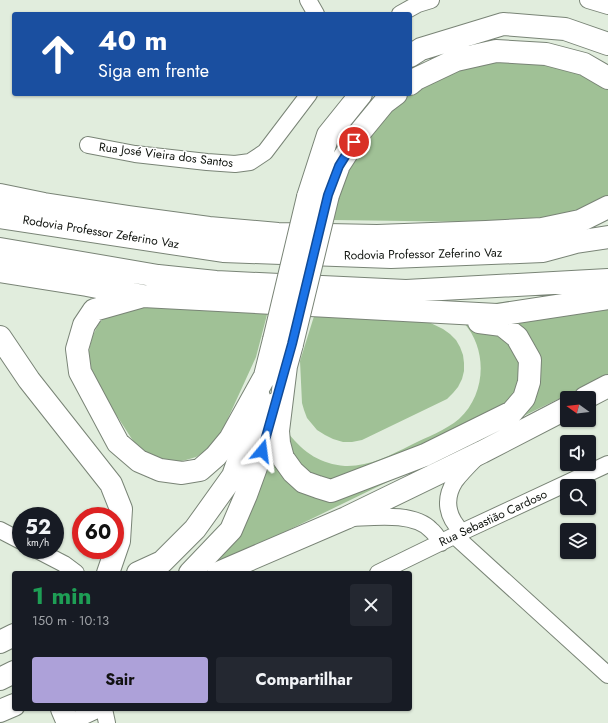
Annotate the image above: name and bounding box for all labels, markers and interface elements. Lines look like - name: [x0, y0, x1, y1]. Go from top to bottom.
- text: 40 m: [98, 20, 167, 61]
- icon: ahead: [32, 28, 84, 80]
- text: Siga em frente: [98, 58, 209, 84]
- pin: [337, 125, 371, 159]
- icon: arrive: [343, 131, 365, 153]
- street label: Rua José Vieira dos Santos: [98, 138, 234, 172]
- street label: Rodovia Professor Zeferino Vaz: [21, 211, 181, 253]
- street label: Rodovia Professor Zeferino Vaz: [344, 244, 503, 264]
- north arrow: [560, 391, 596, 427]
- map controls: [560, 391, 596, 559]
- position arrow: [241, 430, 283, 472]
- button: sound: [560, 435, 596, 471]
- button: search: [560, 479, 596, 515]
- street label: Rua Sebastião Cardoso: [436, 485, 550, 551]
- speed limit sign: 60: [72, 507, 124, 559]
- text: 52: [25, 513, 51, 542]
- button: layers: [560, 523, 596, 559]
- text: km/h: [27, 535, 49, 550]
- text: 1 min: [32, 578, 92, 613]
- button: close: [350, 584, 392, 626]
- text: 150 m · 10:13: [32, 611, 109, 630]
- button: Sair: [32, 657, 208, 703]
- button: Compartilhar: [216, 657, 392, 703]

